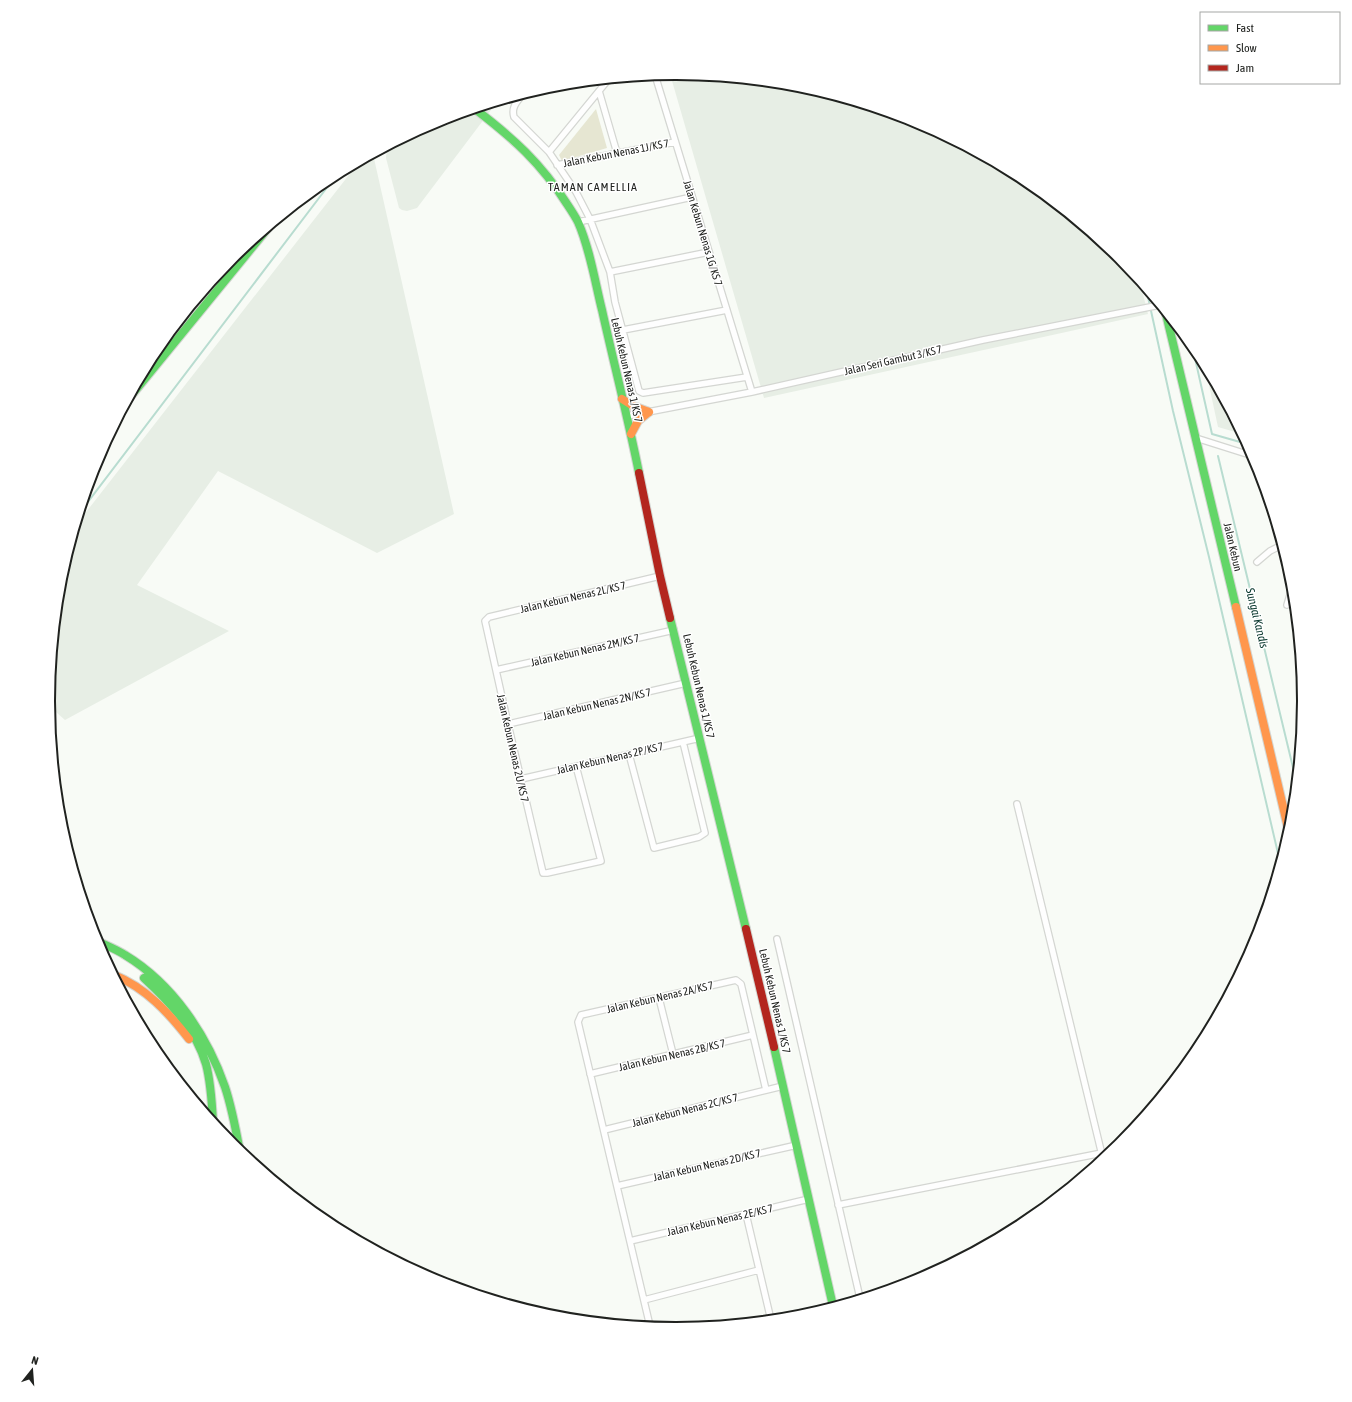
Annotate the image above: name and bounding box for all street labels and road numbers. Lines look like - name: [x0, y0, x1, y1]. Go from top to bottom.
- street label: Jalan Kebun Nenas 1J/KS 7: [562, 137, 670, 169]
- street label: Jalan Kebun Nenas 1G/KS 7: [681, 179, 725, 287]
- street label: Lebuh Kebun Nenas 1/KS 7: [609, 316, 645, 424]
- street label: Jalan Seri Gambut 3/KS 7: [843, 343, 943, 377]
- street label: Jalan Kebun: [1222, 522, 1244, 572]
- street label: Jalan Kebun Nenas 2L/KS 7: [519, 579, 627, 615]
- street label: Jalan Kebun Nenas 2M/KS 7: [529, 632, 641, 668]
- street label: Lebuh Kebun Nenas 1/KS 7: [681, 632, 717, 740]
- street label: Jalan Kebun Nenas 2N/KS 7: [542, 686, 652, 722]
- street label: Jalan Kebun Nenas 2U/KS 7: [495, 693, 531, 803]
- street label: Jalan Kebun Nenas 2P/KS 7: [555, 740, 665, 776]
- street label: Lebuh Kebun Nenas 1/KS 7: [757, 947, 793, 1055]
- street label: Jalan Kebun Nenas 2A/KS 7: [605, 979, 715, 1015]
- street label: Jalan Kebun Nenas 2B/KS 7: [617, 1037, 727, 1073]
- street label: Jalan Kebun Nenas 2C/KS 7: [631, 1091, 739, 1129]
- street label: Jalan Kebun Nenas 2D/KS 7: [652, 1147, 762, 1183]
- street label: Jalan Kebun Nenas 2E/KS 7: [666, 1202, 774, 1238]

